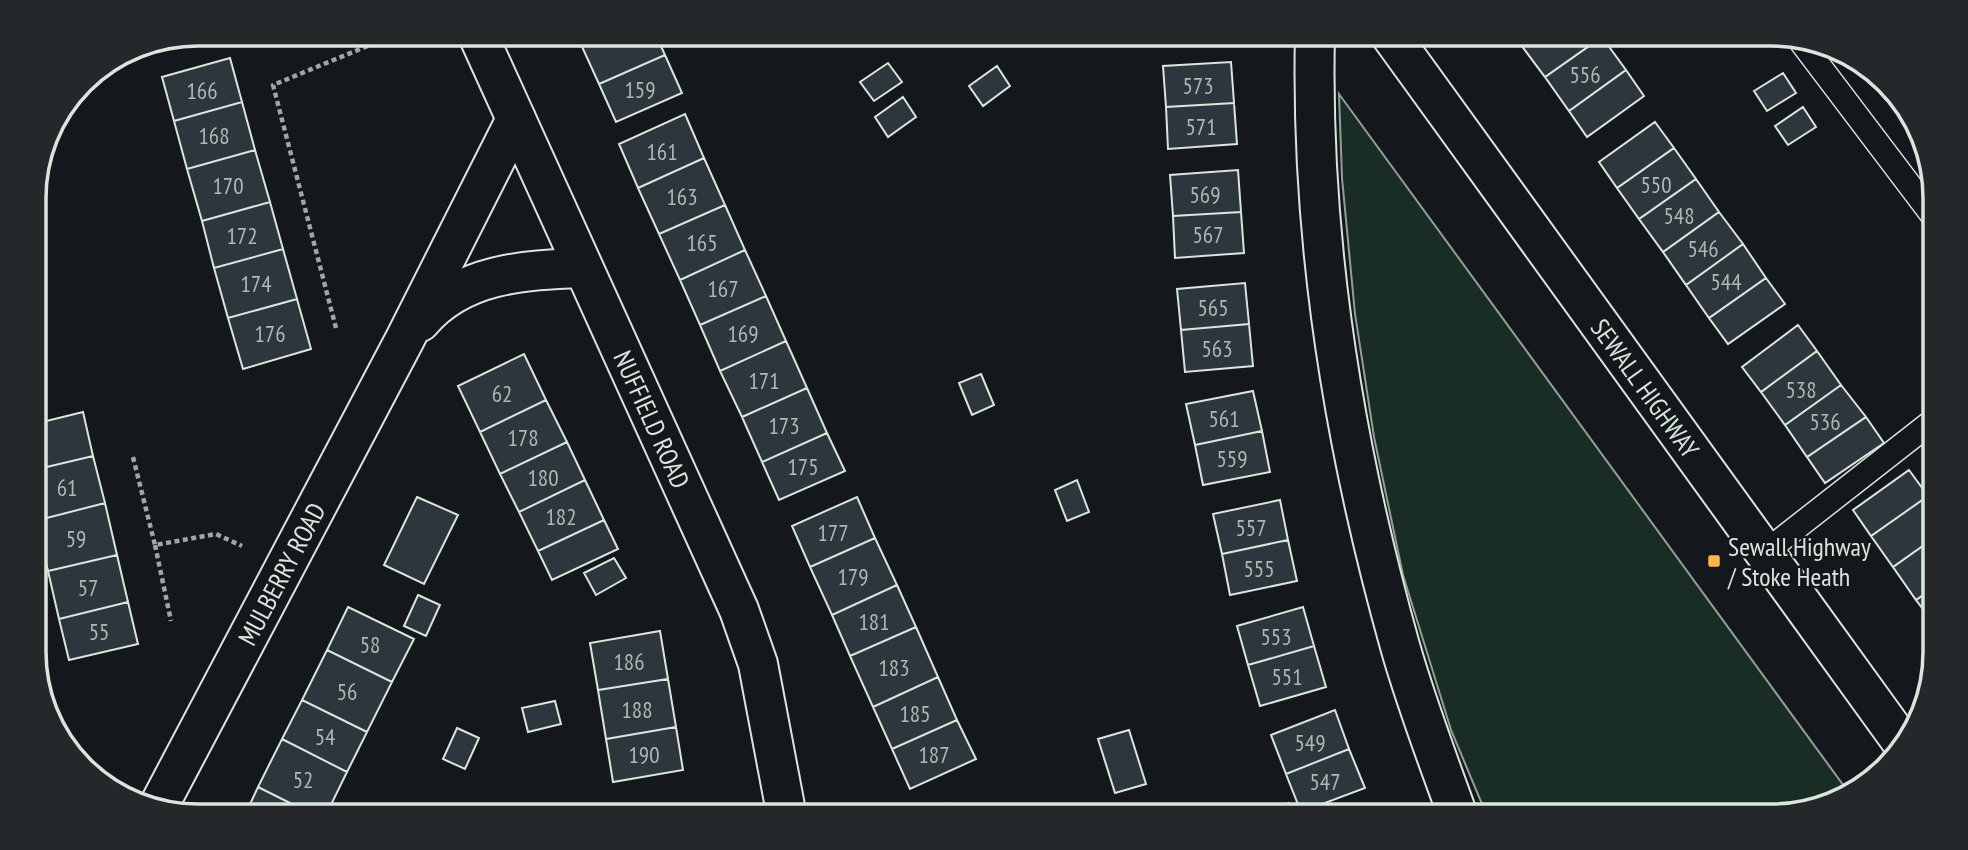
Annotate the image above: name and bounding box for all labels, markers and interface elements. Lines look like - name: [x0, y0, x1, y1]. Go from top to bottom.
- house number: 556: [1569, 60, 1601, 89]
- house number: 573: [1182, 71, 1214, 100]
- house number: 159: [624, 75, 656, 104]
- house number: 166: [186, 76, 218, 105]
- house number: 571: [1185, 112, 1217, 141]
- house number: 168: [198, 121, 230, 150]
- house number: 161: [646, 137, 678, 166]
- house number: 550: [1640, 170, 1672, 199]
- house number: 170: [212, 171, 244, 200]
- house number: 569: [1189, 180, 1221, 209]
- house number: 163: [666, 182, 698, 211]
- house number: 548: [1663, 201, 1695, 230]
- house number: 567: [1192, 220, 1224, 249]
- house number: 172: [226, 221, 258, 250]
- house number: 165: [686, 228, 718, 257]
- house number: 546: [1687, 234, 1719, 263]
- house number: 544: [1710, 267, 1742, 296]
- house number: 174: [240, 269, 272, 298]
- house number: 167: [707, 274, 739, 303]
- house number: 565: [1197, 293, 1229, 322]
- street label: SEWALL HIGHWAY: [1584, 312, 1707, 464]
- house number: 176: [254, 319, 286, 348]
- house number: 169: [727, 319, 759, 348]
- house number: 563: [1201, 334, 1233, 363]
- street label: NUFFIELD ROAD: [607, 345, 698, 493]
- house number: 171: [748, 366, 780, 395]
- house number: 538: [1785, 375, 1817, 404]
- house number: 62: [492, 379, 512, 408]
- house number: 561: [1208, 404, 1240, 433]
- house number: 536: [1809, 407, 1841, 436]
- house number: 173: [768, 411, 800, 440]
- house number: 178: [507, 423, 539, 452]
- house number: 559: [1216, 444, 1248, 473]
- house number: 175: [787, 452, 819, 481]
- house number: 180: [527, 463, 559, 492]
- house number: 61: [57, 473, 77, 502]
- street label: MULBERRY ROAD: [230, 497, 332, 651]
- house number: 182: [545, 502, 577, 531]
- house number: 557: [1235, 513, 1267, 542]
- house number: 177: [817, 518, 849, 547]
- house number: 59: [66, 524, 86, 553]
- place label: Sewall Highway / Stoke Heath: [1727, 530, 1871, 593]
- marker: Sewall Highway / Stoke Heath: [1706, 553, 1722, 569]
- house number: 555: [1243, 554, 1275, 583]
- house number: 179: [837, 562, 869, 591]
- house number: 57: [78, 573, 98, 602]
- house number: 181: [858, 607, 890, 636]
- house number: 55: [89, 617, 109, 646]
- house number: 553: [1260, 622, 1292, 651]
- house number: 58: [360, 630, 380, 659]
- house number: 186: [613, 647, 645, 676]
- house number: 183: [878, 653, 910, 682]
- house number: 551: [1271, 662, 1303, 691]
- house number: 56: [337, 677, 357, 706]
- house number: 188: [621, 695, 653, 724]
- house number: 185: [899, 699, 931, 728]
- house number: 54: [315, 722, 335, 751]
- house number: 549: [1294, 728, 1326, 757]
- house number: 190: [628, 740, 660, 769]
- house number: 187: [918, 740, 950, 769]
- house number: 52: [293, 765, 313, 794]
- house number: 547: [1309, 767, 1341, 796]

